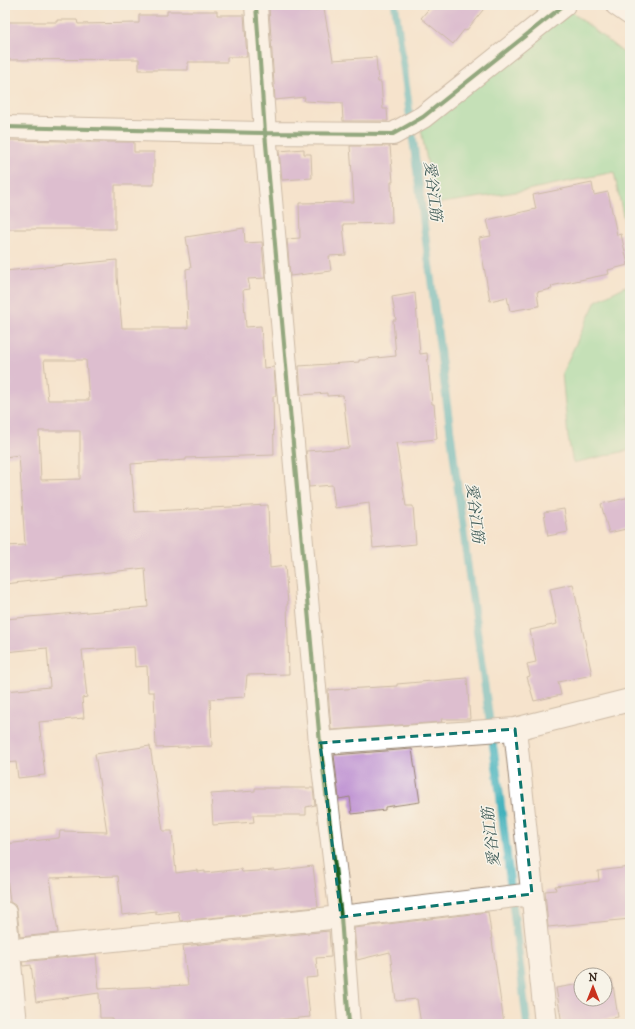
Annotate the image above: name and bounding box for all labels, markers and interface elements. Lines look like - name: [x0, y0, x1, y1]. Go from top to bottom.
- water label: 愛谷江筋: [419, 160, 446, 225]
- water label: 愛谷江筋: [461, 482, 488, 547]
- water label: 愛谷江筋: [478, 803, 505, 868]
- north arrow: [573, 967, 613, 1007]
- text: N: [588, 971, 598, 985]

